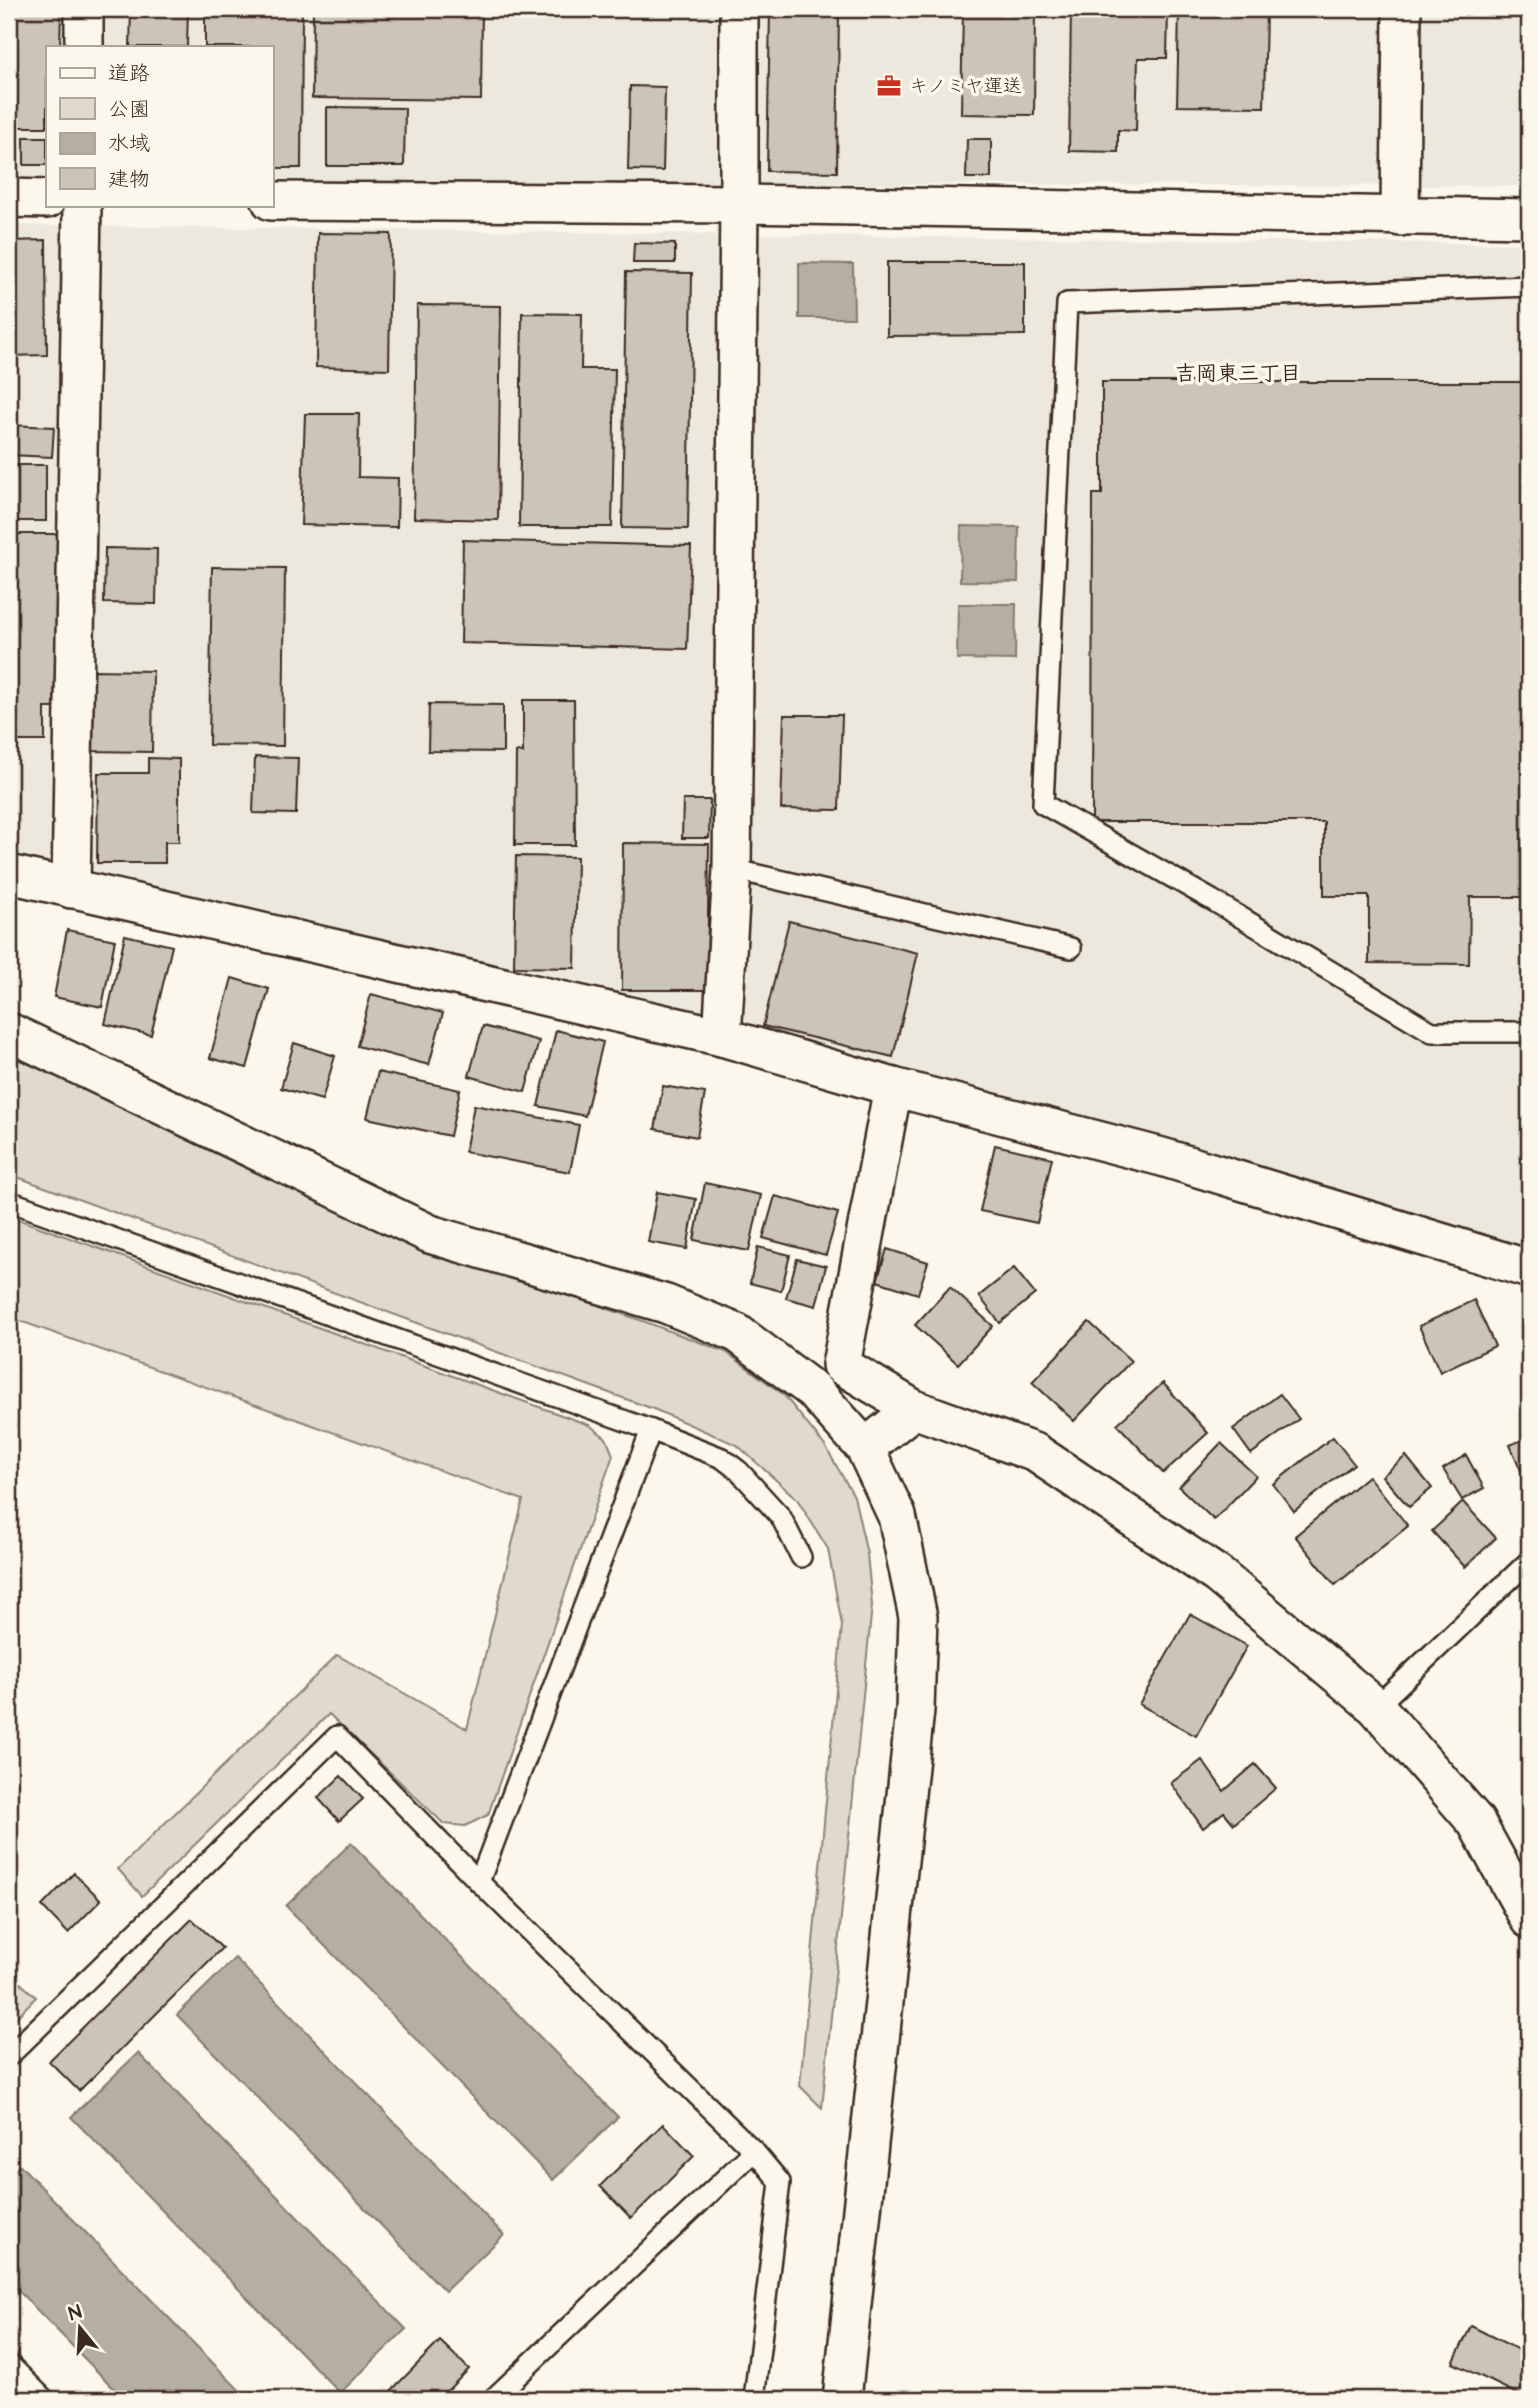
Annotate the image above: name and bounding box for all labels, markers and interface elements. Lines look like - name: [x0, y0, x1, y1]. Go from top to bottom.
- legend: [46, 46, 273, 206]
- text: 道路: [108, 59, 150, 88]
- office icon: キノミヤ運送: [875, 72, 903, 100]
- place label: キノミヤ運送: [909, 73, 1022, 100]
- text: 公園: [108, 95, 150, 124]
- text: 水域: [108, 129, 150, 158]
- text: 建物: [108, 165, 150, 194]
- district label: 吉岡東三丁目: [1175, 359, 1301, 388]
- north arrow: [46, 2292, 116, 2362]
- text: N: [65, 2299, 85, 2328]

